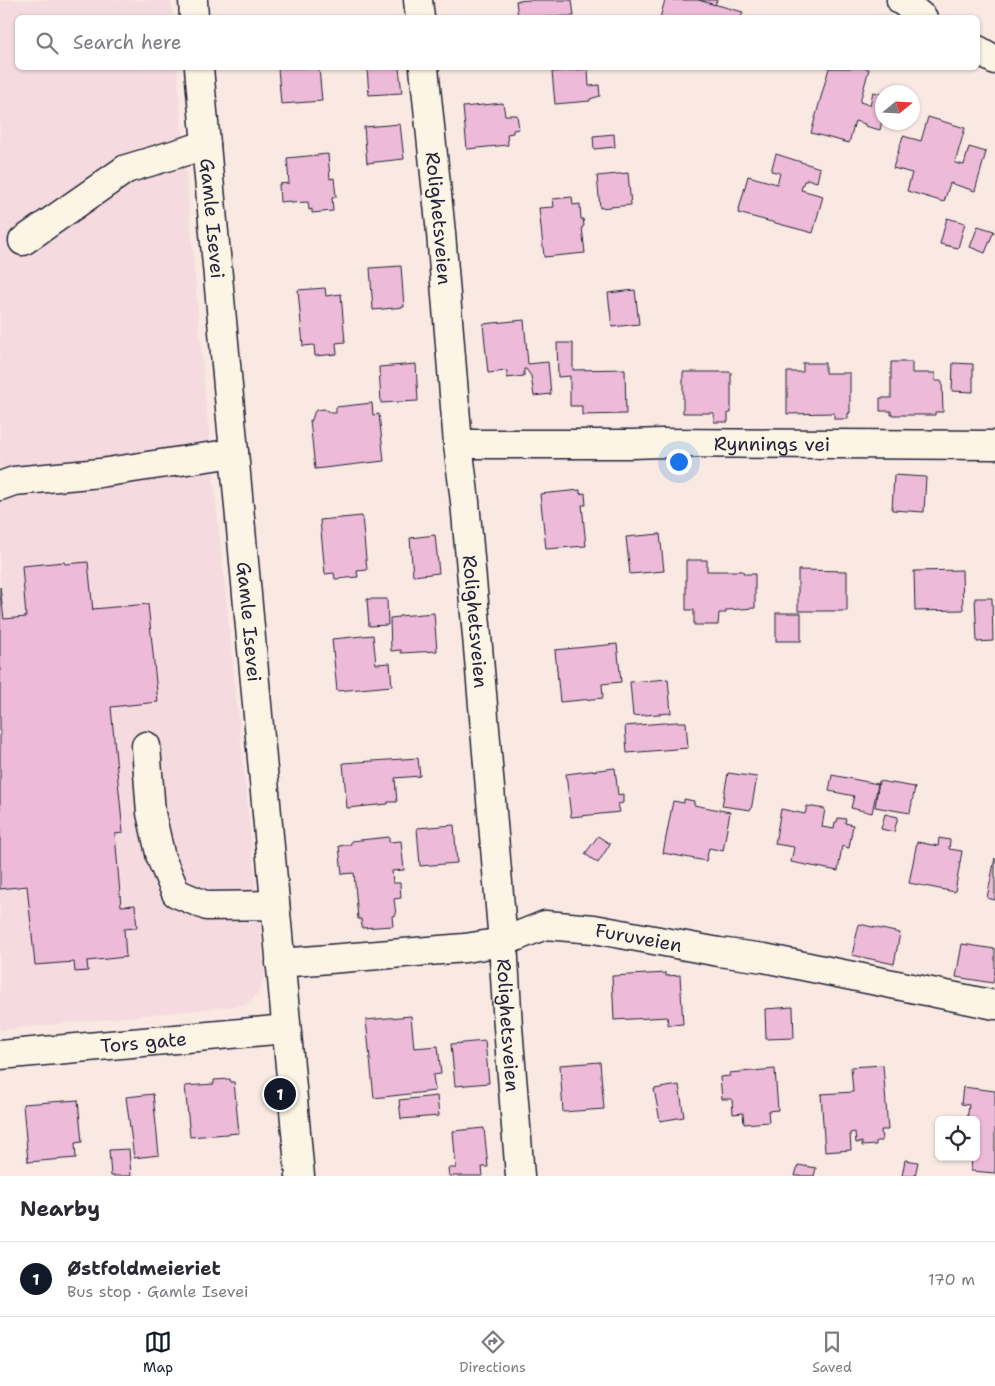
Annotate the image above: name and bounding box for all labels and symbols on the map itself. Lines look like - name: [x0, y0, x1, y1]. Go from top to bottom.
- north arrow: [875, 85, 920, 130]
- street label: Rolighetsveien: [420, 151, 458, 286]
- street label: Gamle Isevei: [195, 157, 231, 280]
- street label: Rynnings vei: [714, 431, 830, 457]
- your location: [666, 449, 692, 475]
- street label: Rolighetsveien: [457, 554, 494, 689]
- street label: Gamle Isevei: [232, 560, 267, 683]
- street label: Furuveien: [593, 917, 684, 957]
- street label: Rolighetsveien: [491, 958, 526, 1093]
- street label: Tors gate: [99, 1026, 188, 1058]
- pin: 1: [264, 1075, 296, 1113]

